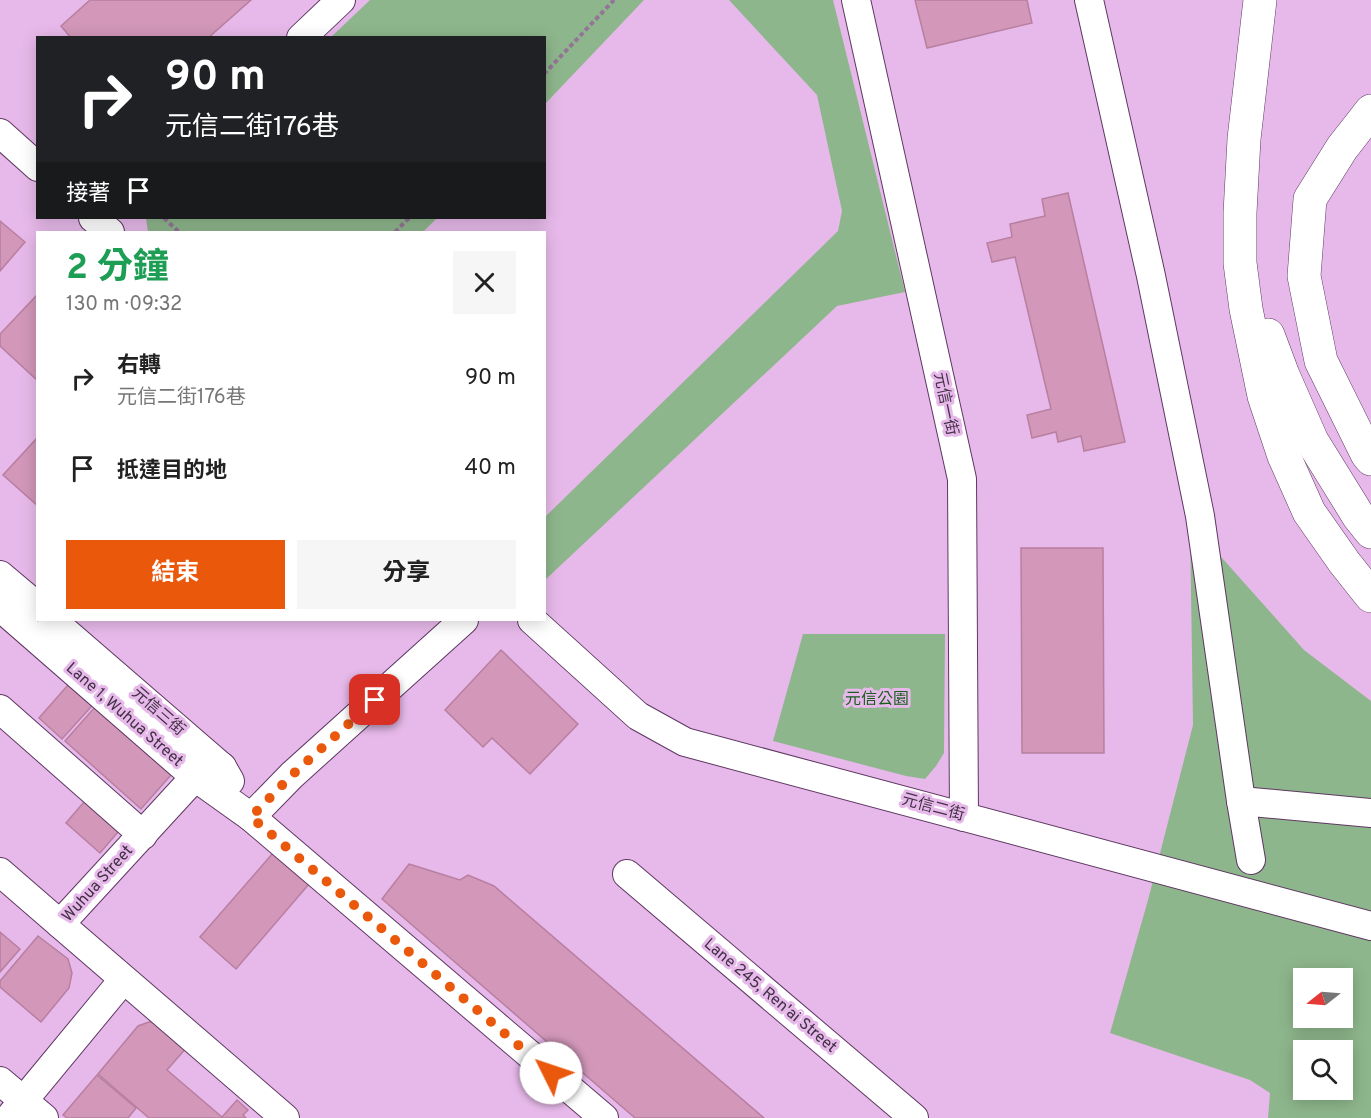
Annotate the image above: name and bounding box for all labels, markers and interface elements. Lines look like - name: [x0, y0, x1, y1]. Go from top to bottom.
- text: 90 m: [165, 52, 266, 105]
- icon: right: [66, 60, 144, 138]
- text: 元信二街176巷: [165, 111, 339, 145]
- icon: arrive: [122, 174, 155, 207]
- text: 接著: [66, 181, 110, 208]
- text: 2 分鐘: [66, 246, 169, 292]
- button: close: [453, 251, 516, 314]
- text: 130 m · 09:32: [66, 292, 182, 318]
- text: 右轉: [117, 353, 161, 380]
- icon: right: [66, 362, 99, 395]
- text: 90 m: [465, 365, 516, 392]
- street label: 元信一街: [929, 371, 961, 437]
- text: 元信二街176巷: [117, 385, 246, 411]
- icon: arrive: [66, 452, 99, 485]
- text: 40 m: [464, 455, 516, 482]
- text: 抵達目的地: [117, 458, 227, 485]
- button: 結束: [66, 540, 285, 609]
- button: 分享: [297, 540, 516, 609]
- street label: Lane 1, Wuhua Street: [61, 659, 187, 771]
- pin: [349, 674, 400, 725]
- street label: 元信三街: [127, 683, 189, 741]
- icon: arrive: [358, 683, 391, 716]
- park label: 元信公園: [845, 690, 909, 710]
- street label: 元信二街: [899, 790, 967, 826]
- street label: Wuhua Street: [58, 841, 138, 927]
- street label: Lane 245, Ren'ai Street: [699, 934, 841, 1058]
- north arrow: [1293, 968, 1353, 1028]
- map controls: [1293, 968, 1353, 1100]
- button: search: [1293, 1040, 1353, 1100]
- position arrow: [519, 1041, 583, 1105]

